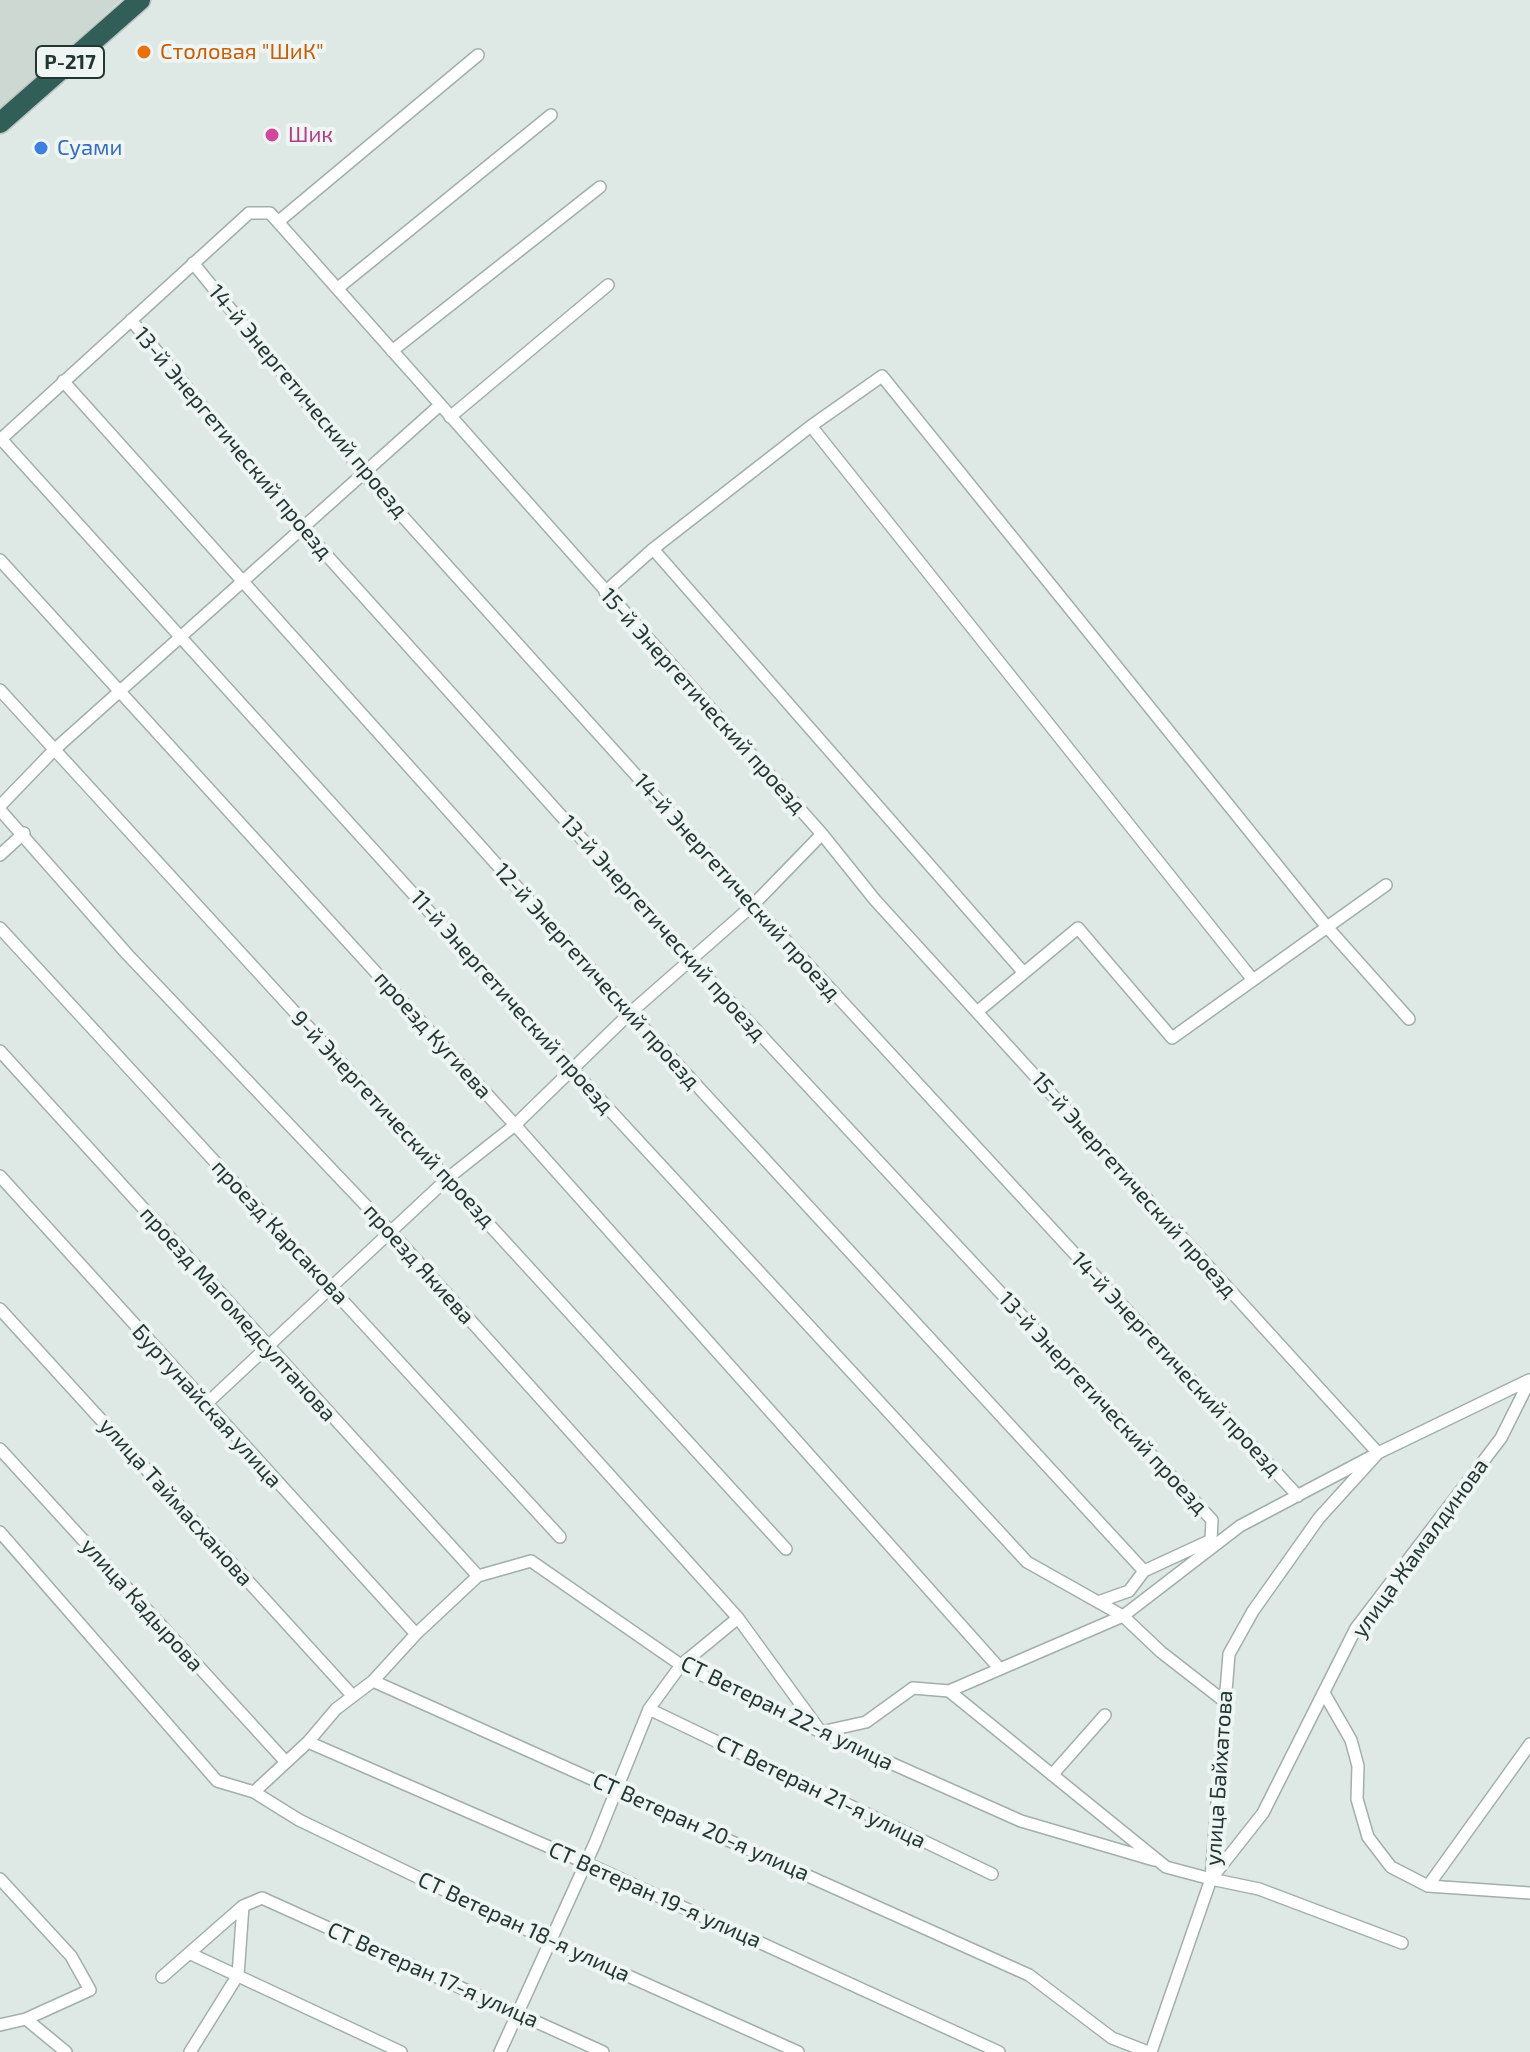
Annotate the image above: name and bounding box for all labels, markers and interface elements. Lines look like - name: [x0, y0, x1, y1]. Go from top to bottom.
- place label: Столовая "ШиК": [160, 39, 324, 65]
- marker: Столовая "ШиК": [135, 43, 153, 61]
- road number: Р-217: [36, 46, 104, 78]
- place label: Шик: [288, 122, 333, 148]
- marker: Шик: [263, 126, 281, 144]
- place label: Суами: [57, 135, 122, 161]
- marker: Суами: [32, 139, 50, 157]
- street label: 14-й Энергетический проезд: [203, 279, 413, 523]
- street label: 13-й Энергетический проезд: [128, 322, 338, 564]
- street label: 15-й Энергетический проезд: [595, 583, 811, 819]
- street label: 14-й Энергетический проезд: [628, 768, 846, 1006]
- street label: 13-й Энергетический проезд: [555, 810, 771, 1046]
- street label: 12-й Энергетический проезд: [489, 858, 705, 1094]
- street label: 11-й Энергетический проезд: [405, 885, 619, 1119]
- street label: проезд Кугиева: [369, 966, 497, 1104]
- street label: 9-й Энергетический проезд: [286, 1005, 500, 1233]
- street label: 15-й Энергетический проезд: [1026, 1067, 1242, 1303]
- street label: проезд Карсакова: [206, 1154, 354, 1310]
- street label: проезд Якиева: [358, 1198, 480, 1330]
- street label: проезд Магомедсултанова: [134, 1201, 342, 1427]
- street label: 14-й Энергетический проезд: [1065, 1247, 1287, 1481]
- street label: 13-й Энергетический проезд: [993, 1286, 1213, 1520]
- street label: Буртунайская улица: [127, 1319, 287, 1493]
- street label: улица Таймасханова: [94, 1412, 258, 1592]
- street label: улица Жамалдинова: [1346, 1453, 1494, 1643]
- street label: улица Кадырова: [75, 1533, 209, 1677]
- street label: СТ Ветеран 22-я улица: [676, 1650, 898, 1776]
- street label: улица Байхатова: [1200, 1689, 1238, 1867]
- street label: СТ Ветеран 21-я улица: [712, 1730, 930, 1854]
- street label: СТ Ветеран 20-я улица: [589, 1767, 813, 1887]
- street label: СТ Ветеран 19-я улица: [545, 1836, 765, 1954]
- street label: СТ Ветеран 18-я улица: [414, 1866, 634, 1988]
- street label: СТ Ветеран 17-я улица: [323, 1917, 543, 2033]

